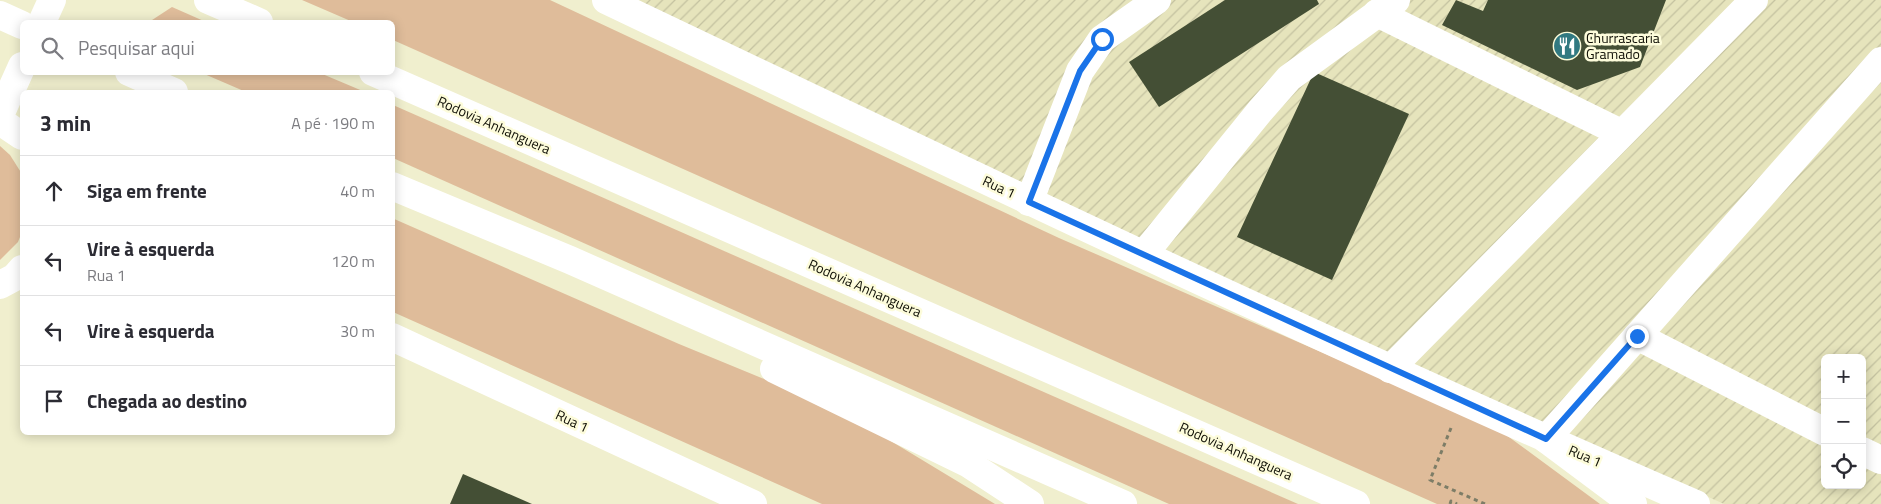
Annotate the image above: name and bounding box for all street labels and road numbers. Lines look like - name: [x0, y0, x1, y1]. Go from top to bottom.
- street label: Rodovia Anhanguera: [434, 90, 554, 159]
- street label: Rua 1: [979, 170, 1019, 203]
- street label: Rodovia Anhanguera: [805, 253, 925, 322]
- street label: Rua 1: [552, 404, 592, 437]
- street label: Rodovia Anhanguera: [1176, 416, 1296, 485]
- street label: Rua 1: [1565, 439, 1605, 472]

